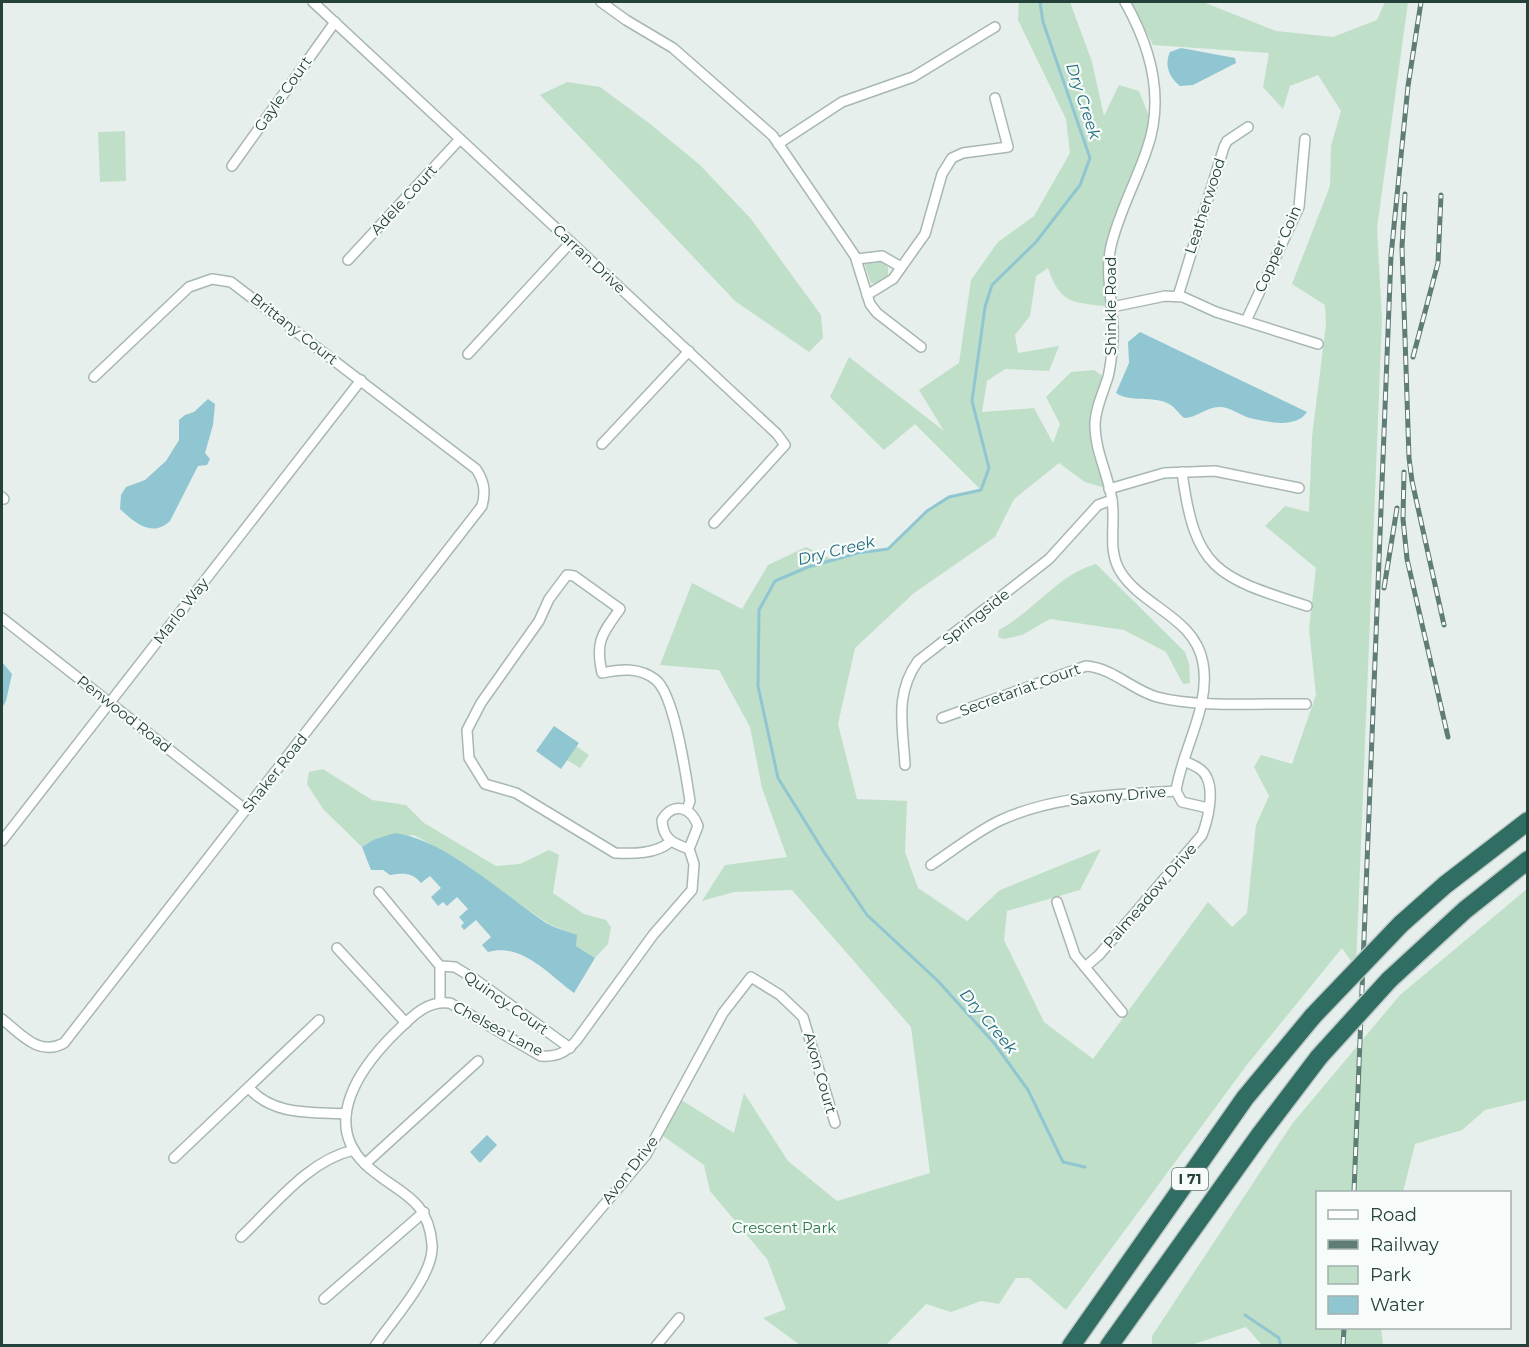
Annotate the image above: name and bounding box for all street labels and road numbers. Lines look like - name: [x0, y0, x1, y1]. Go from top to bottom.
- street label: Gayle Court: [250, 52, 315, 135]
- street label: Leatherwood: [1180, 155, 1229, 256]
- street label: Adele Court: [366, 161, 441, 239]
- street label: Copper Coin: [1250, 202, 1305, 295]
- street label: Carran Drive: [549, 220, 630, 297]
- street label: Shinkle Road: [1101, 257, 1120, 355]
- street label: Brittany Court: [247, 289, 342, 369]
- street label: Marlo Way: [149, 573, 213, 648]
- street label: Springside: [938, 584, 1013, 649]
- street label: Secretariat Court: [957, 659, 1083, 720]
- street label: Penwood Road: [73, 671, 175, 756]
- street label: Shaker Road: [238, 729, 311, 816]
- street label: Saxony Drive: [1069, 782, 1167, 809]
- street label: Palmeadow Drive: [1099, 839, 1200, 952]
- street label: Quincy Court: [460, 966, 552, 1039]
- street label: Chelsea Lane: [450, 997, 547, 1060]
- street label: Avon Court: [800, 1030, 841, 1116]
- street label: Avon Drive: [597, 1132, 662, 1207]
- road number: I 71: [1172, 1168, 1208, 1190]

